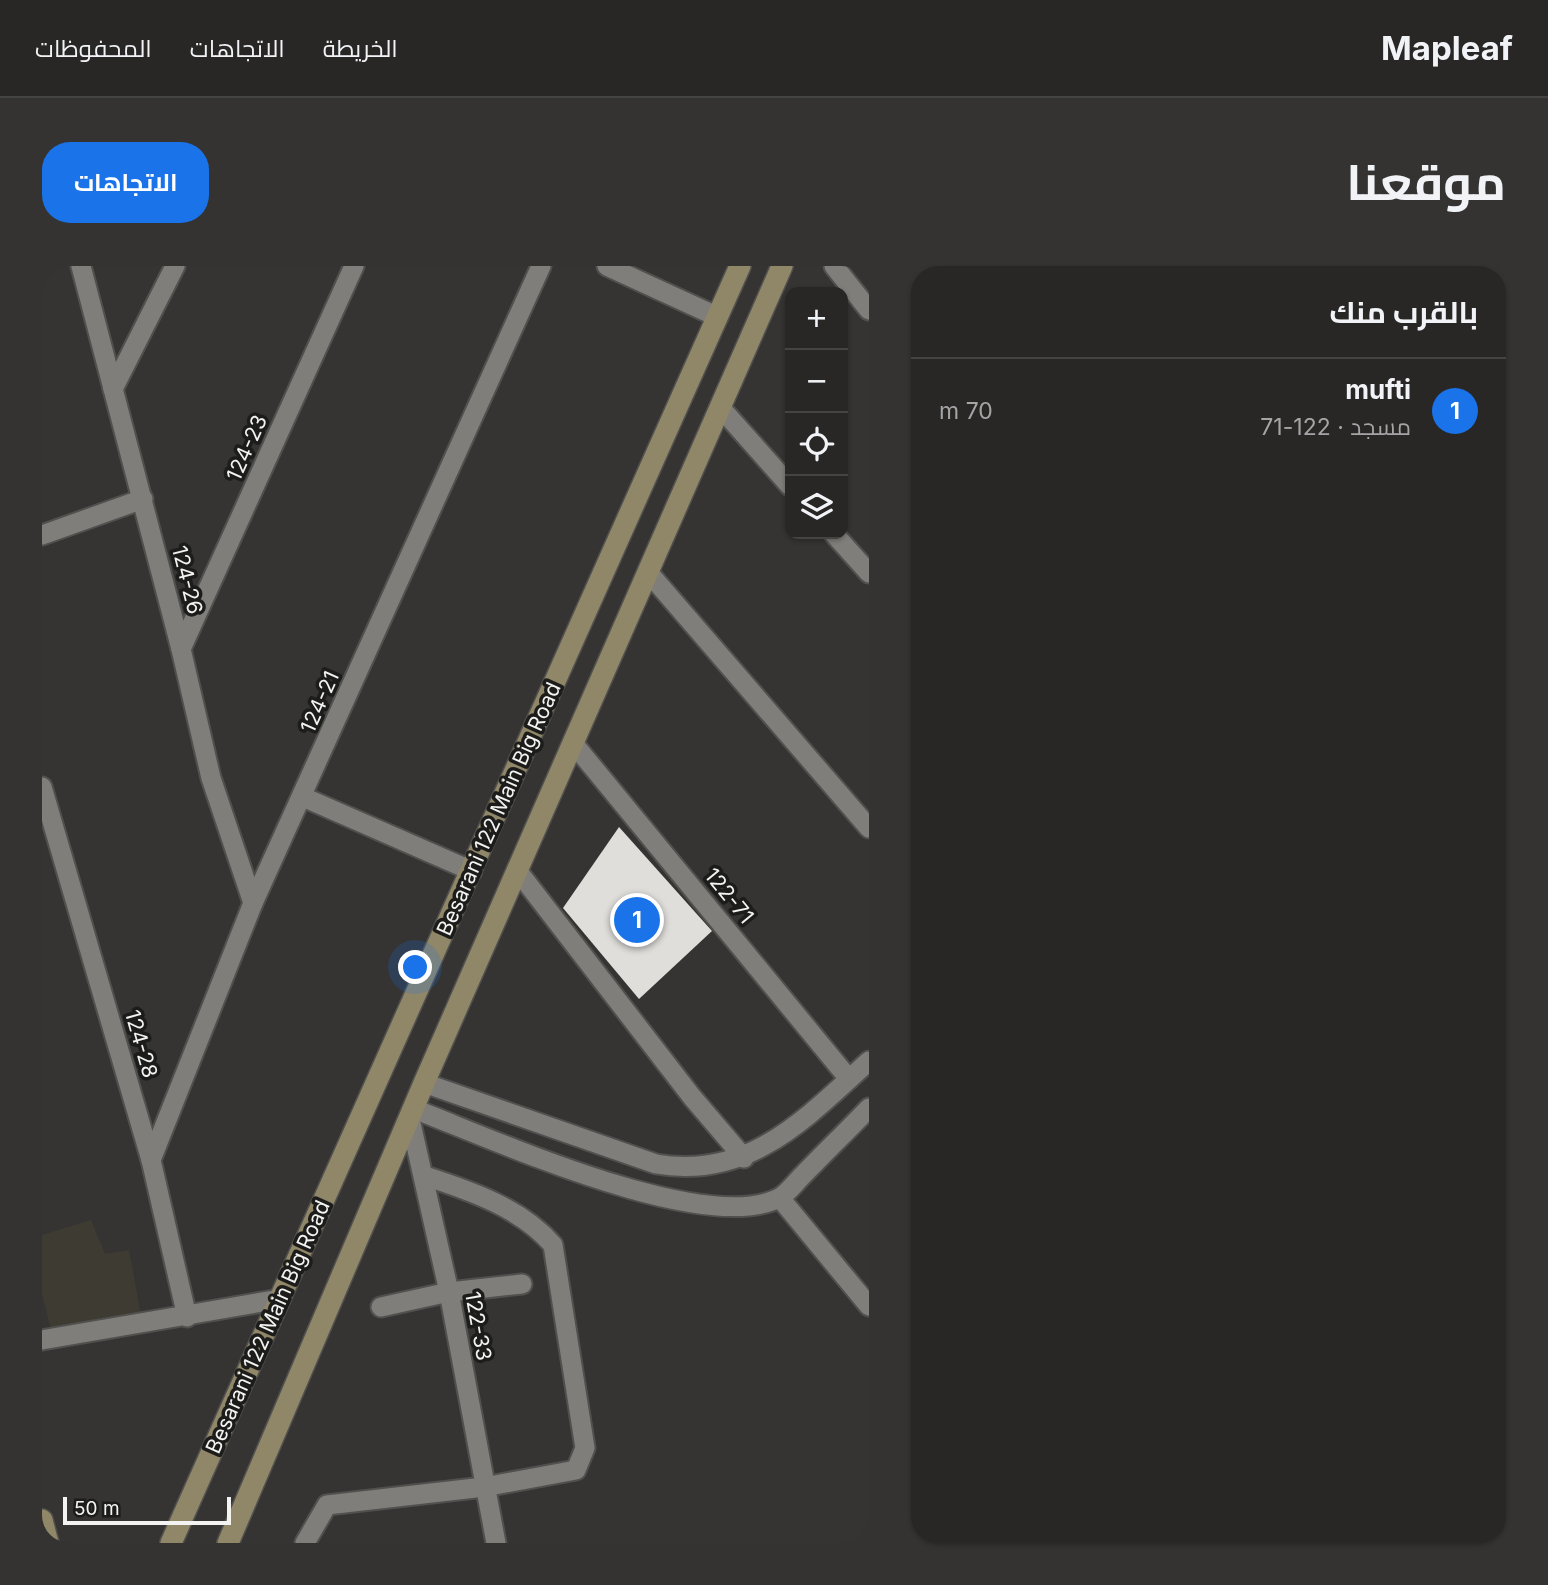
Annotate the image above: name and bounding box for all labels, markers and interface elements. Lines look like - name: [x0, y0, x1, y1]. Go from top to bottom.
- text: Mapleaf: [1381, 28, 1513, 68]
- text: المحفوظات: [35, 34, 152, 63]
- text: الاتجاهات: [190, 34, 285, 63]
- text: الخريطة: [323, 34, 398, 63]
- button: الاتجاهات: [42, 142, 209, 223]
- text: موقعنا: [1346, 153, 1506, 212]
- map controls: [785, 287, 848, 539]
- button: +: [785, 287, 848, 350]
- text: بالقرب منك: [1329, 294, 1478, 330]
- button: −: [785, 350, 848, 413]
- text: mufti: [1345, 374, 1411, 405]
- text: 70 m: [939, 397, 993, 425]
- text: 1: [1450, 397, 1460, 425]
- street label: 124-23: [221, 411, 272, 485]
- button: locate: [785, 413, 848, 476]
- text: مسجد · 122-71: [1260, 413, 1411, 441]
- button: layers: [785, 476, 848, 539]
- street label: 124-26: [167, 543, 208, 617]
- street label: 124-21: [295, 667, 344, 737]
- street label: Besarani 122 Main Big Road: [431, 678, 566, 939]
- street label: 122-71: [700, 863, 759, 928]
- pin: 1: [614, 894, 660, 946]
- your location: [398, 950, 432, 984]
- street label: 124-28: [120, 1007, 163, 1081]
- street label: Besarani 122 Main Big Road: [200, 1196, 335, 1457]
- street label: 122-33: [460, 1290, 497, 1362]
- scale bar: [63, 1494, 231, 1526]
- text: 50 m: [74, 1497, 120, 1520]

